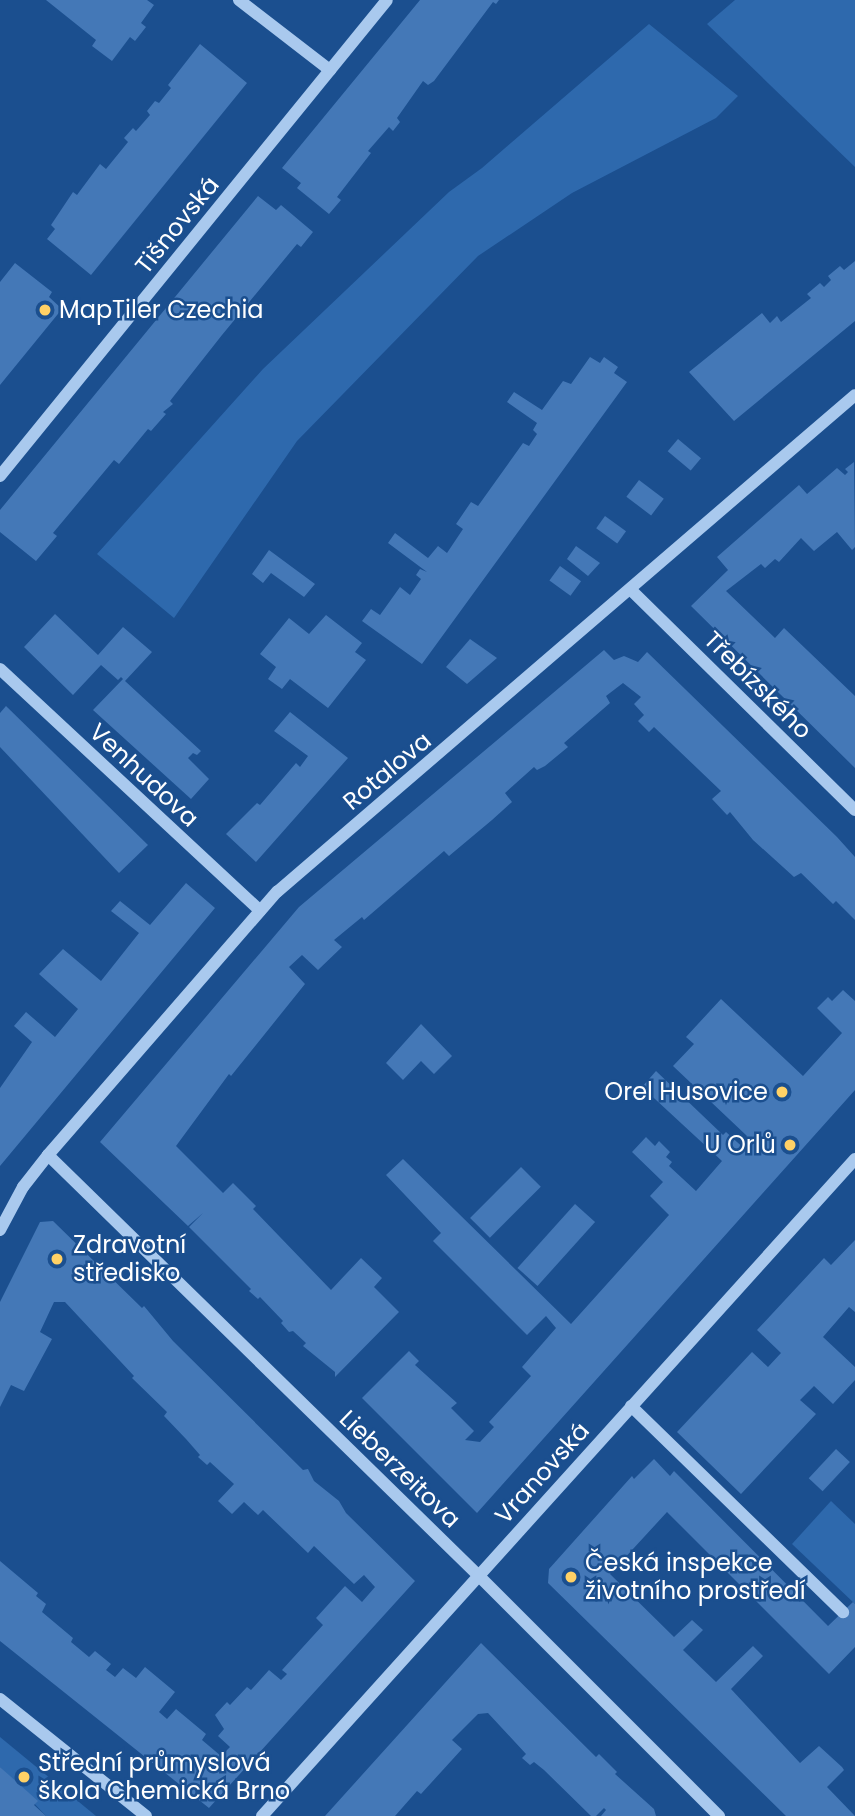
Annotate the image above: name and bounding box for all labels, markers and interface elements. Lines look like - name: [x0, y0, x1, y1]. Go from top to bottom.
- street label: Tišnovská: [129, 171, 225, 279]
- place label: MapTiler Czechia: [59, 296, 264, 324]
- marker: MapTiler Czechia: [37, 302, 53, 318]
- street label: Třebízského: [698, 625, 818, 745]
- street label: Venhudova: [84, 717, 204, 833]
- street label: Rotalova: [337, 726, 437, 816]
- place label: Orel Husovice: [604, 1078, 768, 1106]
- marker: Orel Husovice: [774, 1084, 790, 1100]
- place label: U Orlů: [704, 1131, 776, 1159]
- marker: U Orlů: [782, 1137, 798, 1153]
- place label: Zdravotní středisko: [73, 1231, 186, 1287]
- marker: Zdravotní středisko: [47, 1249, 67, 1269]
- street label: Lieberzeitova: [334, 1404, 466, 1534]
- street label: Vranovská: [489, 1416, 595, 1530]
- place label: Česká inspekce životního prostředí: [585, 1549, 806, 1605]
- marker: Česká inspekce životního prostředí: [563, 1569, 579, 1585]
- place label: Střední průmyslová škola Chemická Brno: [38, 1749, 290, 1805]
- marker: Střední průmyslová škola Chemická Brno: [16, 1769, 32, 1785]

